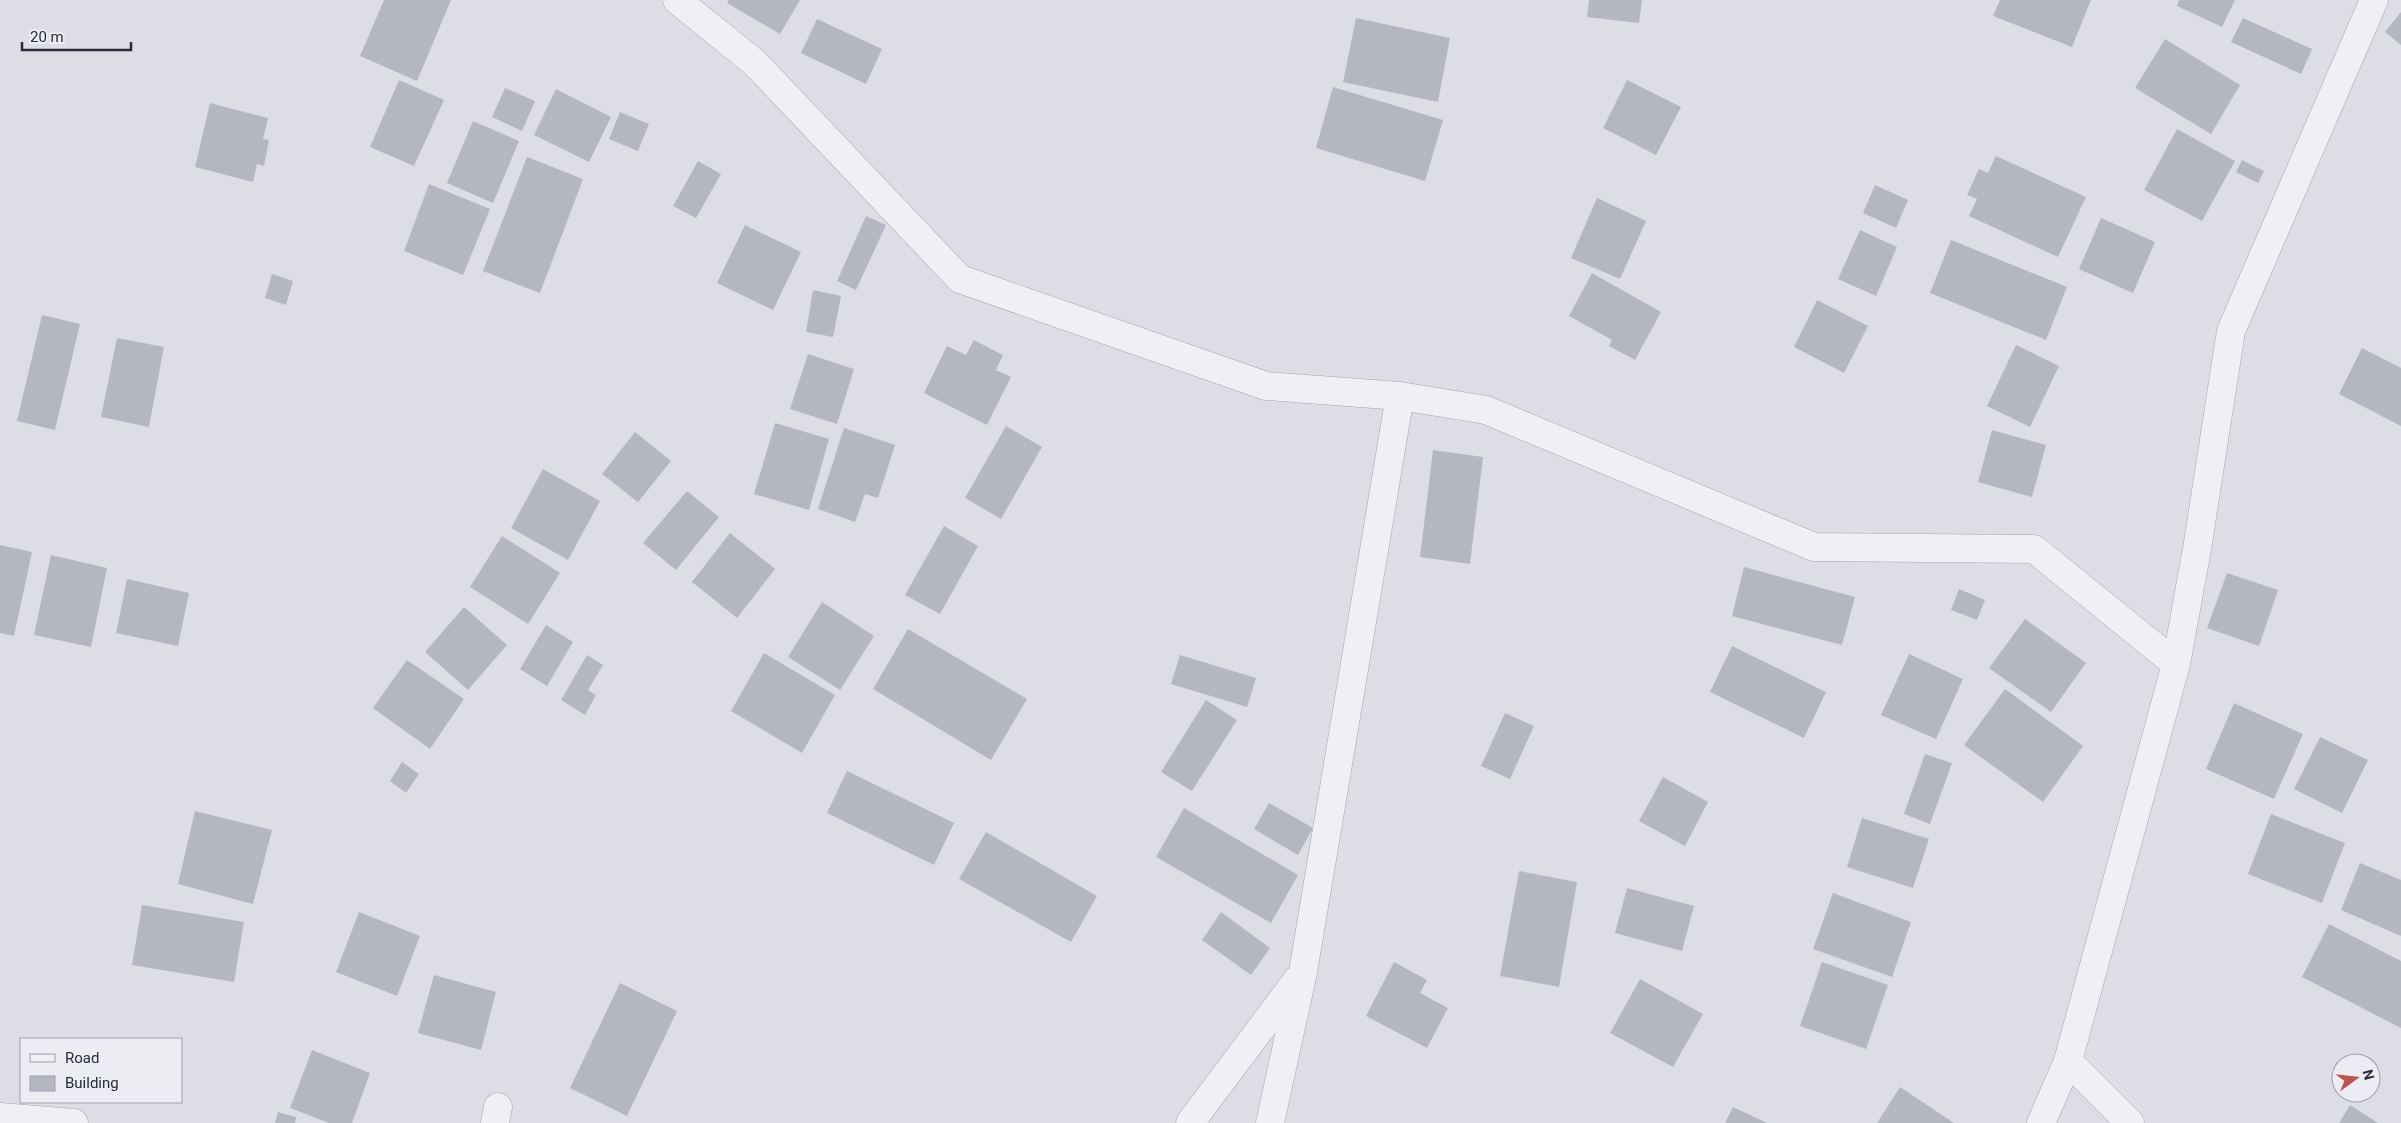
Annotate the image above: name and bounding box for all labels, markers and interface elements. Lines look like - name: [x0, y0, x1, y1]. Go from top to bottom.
- scale bar: [22, 20, 131, 52]
- text: 20 m: [30, 28, 64, 46]
- legend: [20, 1038, 182, 1103]
- text: Road: [65, 1049, 99, 1067]
- north arrow: [2331, 1053, 2381, 1103]
- text: N: [2360, 1068, 2378, 1081]
- text: Building: [65, 1074, 119, 1092]

